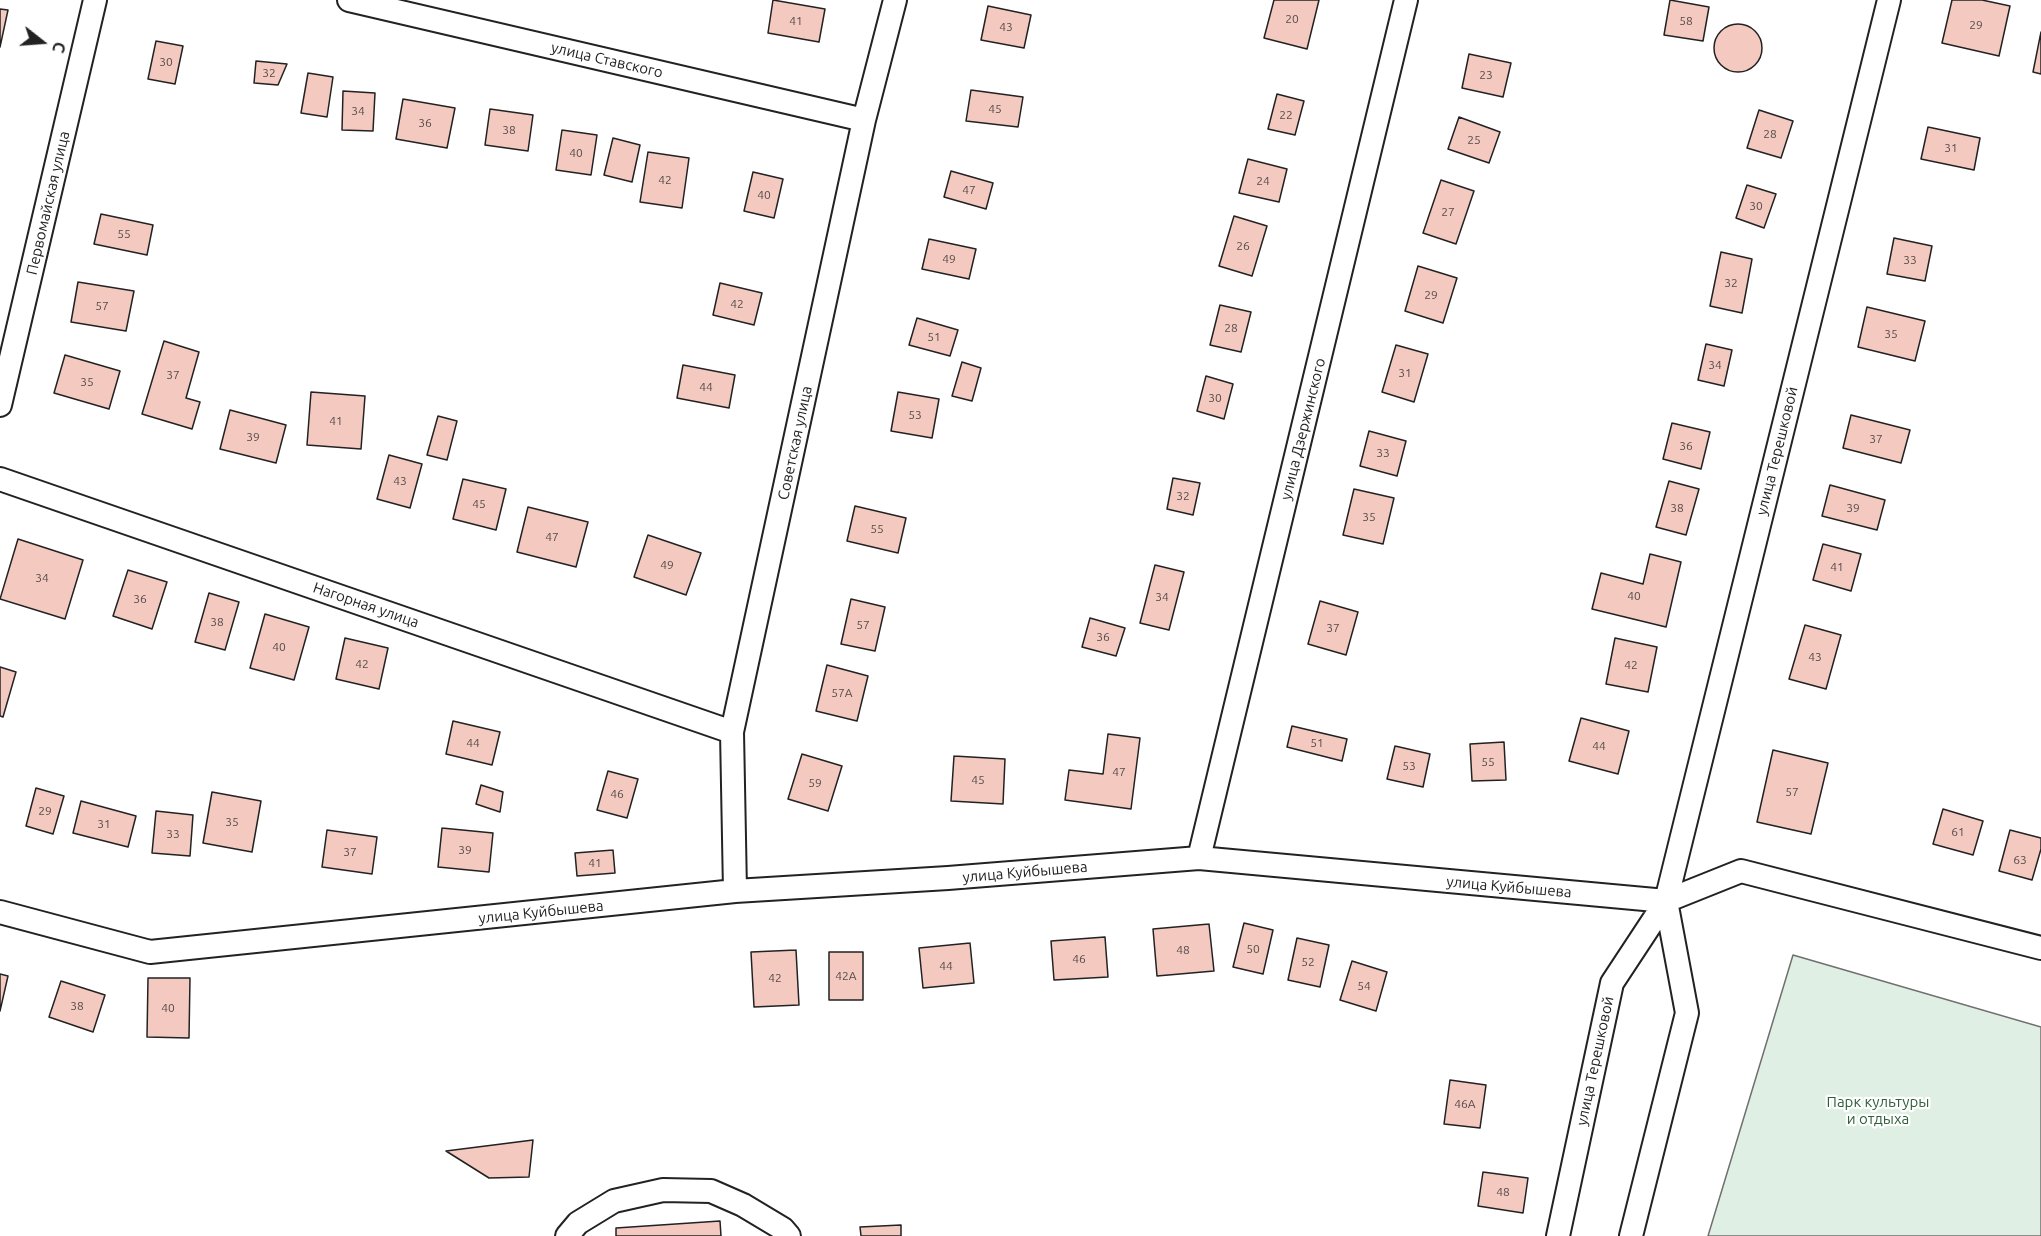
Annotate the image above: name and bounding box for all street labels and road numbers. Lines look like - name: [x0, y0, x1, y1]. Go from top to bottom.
- street label: улица Ставского: [549, 38, 665, 82]
- street label: Первомайская улица: [23, 129, 73, 277]
- street label: улица Дзержинского: [1277, 356, 1329, 502]
- street label: Советская улица: [774, 384, 816, 502]
- street label: улица Терешковой: [1752, 385, 1802, 517]
- street label: Нагорная улица: [311, 578, 421, 632]
- street label: улица Куйбышева: [962, 858, 1088, 886]
- street label: улица Куйбышева: [1446, 873, 1572, 901]
- street label: улица Куйбышева: [478, 896, 604, 928]
- street label: улица Терешковой: [1572, 995, 1618, 1127]

